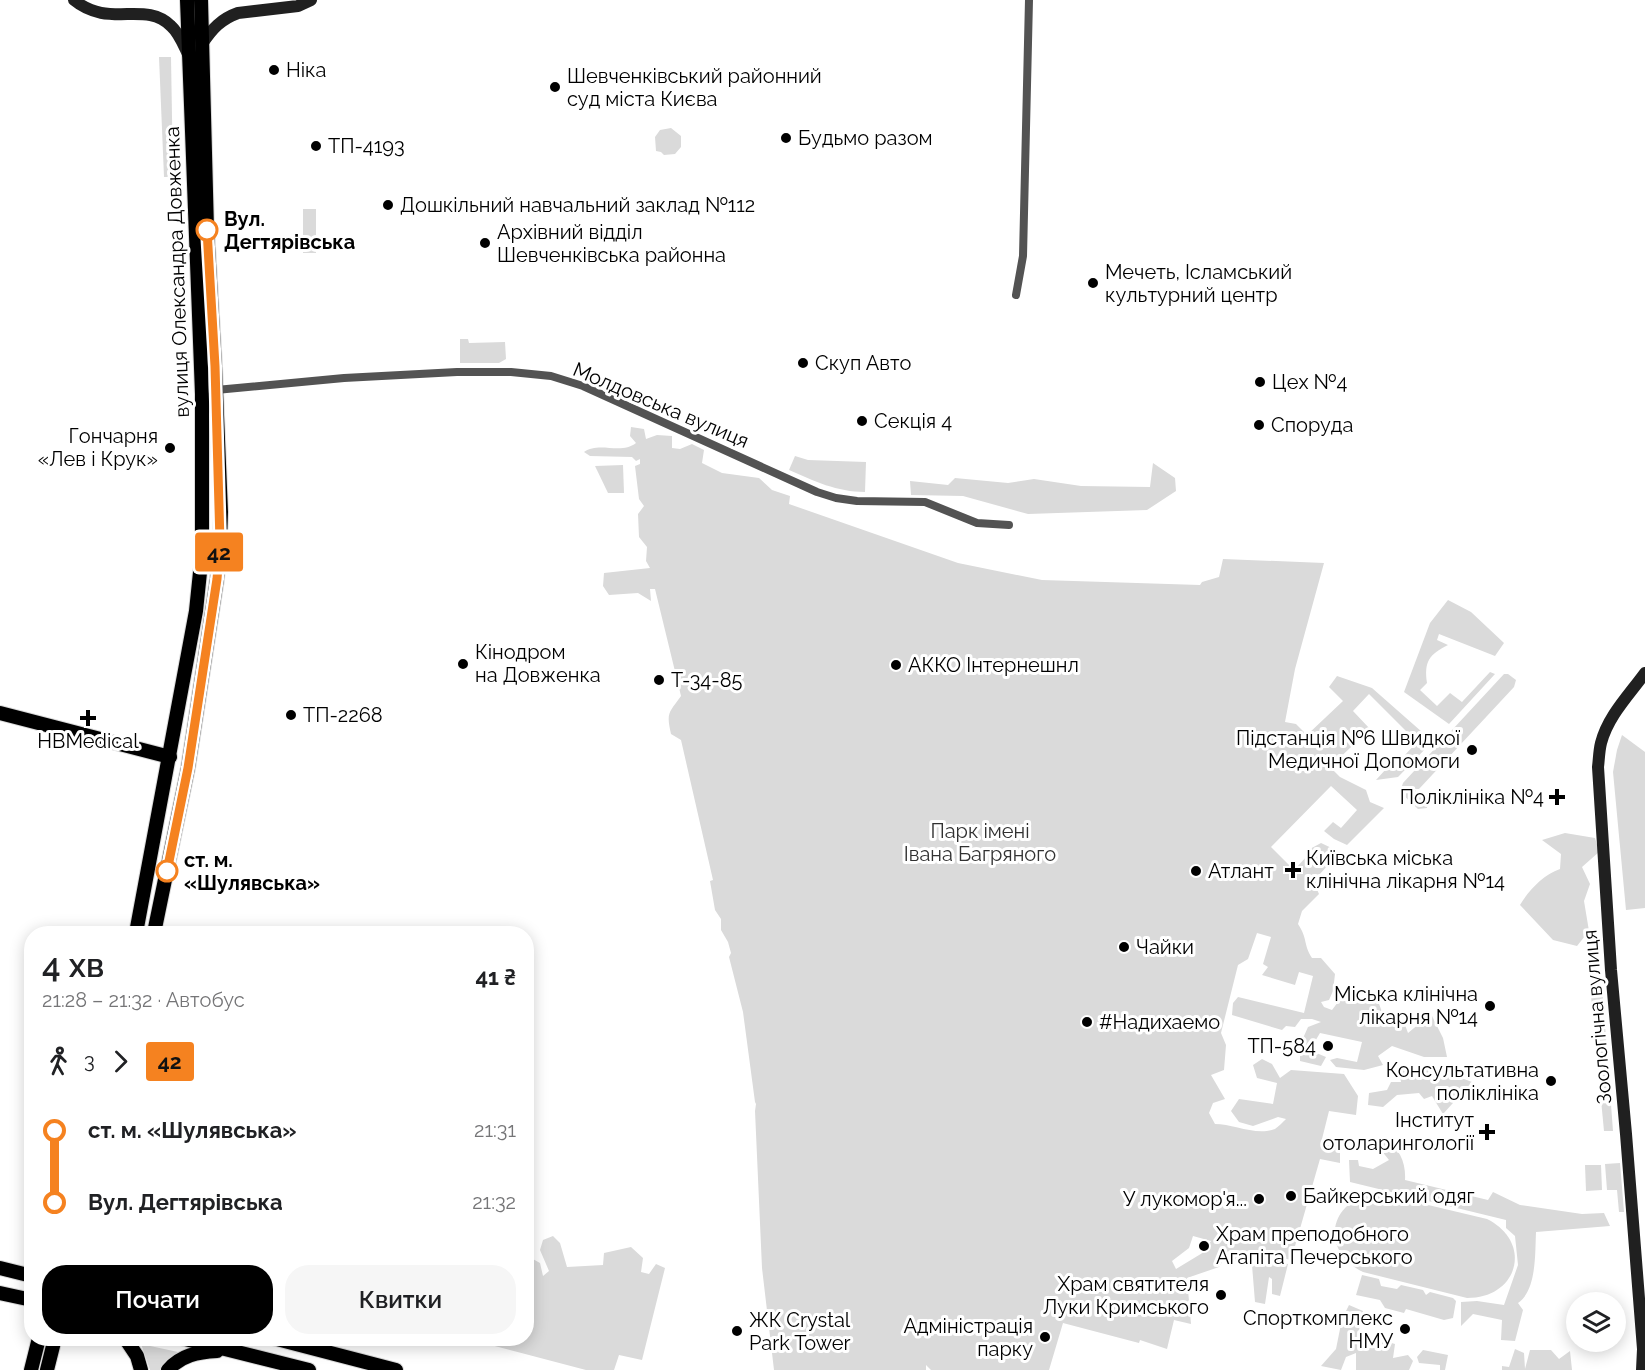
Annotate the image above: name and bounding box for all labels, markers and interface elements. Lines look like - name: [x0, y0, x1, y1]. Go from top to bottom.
- place label: Ніка: [286, 58, 326, 82]
- marker: Ніка: [267, 63, 281, 77]
- place label: Шевченківський районний суд міста Києва: [567, 64, 822, 111]
- marker: Шевченківський районний суд міста Києва: [548, 80, 562, 94]
- street label: вулиця Олександра Довженка: [160, 126, 194, 418]
- place label: Будьмо разом: [798, 126, 933, 150]
- marker: Будьмо разом: [779, 131, 793, 145]
- place label: ТП-4193: [328, 134, 405, 158]
- marker: ТП-4193: [309, 139, 323, 153]
- place label: Дошкільний навчальний заклад №112: [400, 193, 755, 217]
- marker: Дошкільний навчальний заклад №112: [381, 198, 395, 212]
- place label: Вул. Дегтярівська: [224, 207, 355, 254]
- marker: Вул. Дегтярівська: [196, 219, 218, 241]
- place label: Архівний відділ Шевченківська районна: [497, 220, 726, 267]
- marker: Архівний відділ Шевченківська районна: [478, 236, 492, 250]
- place label: Мечеть, Ісламський культурний центр: [1105, 260, 1292, 307]
- marker: Мечеть, Ісламський культурний центр: [1086, 276, 1100, 290]
- place label: Скуп Авто: [815, 351, 912, 375]
- marker: Скуп Авто: [796, 356, 810, 370]
- street label: Молдовська вулиця: [569, 357, 753, 453]
- place label: Цех №4: [1272, 370, 1347, 394]
- marker: Цех №4: [1253, 375, 1267, 389]
- place label: Секція 4: [874, 409, 952, 433]
- place label: Споруда: [1271, 413, 1353, 437]
- marker: Секція 4: [855, 414, 869, 428]
- marker: Споруда: [1252, 418, 1266, 432]
- place label: Гончарня «Лев і Крук»: [38, 424, 158, 471]
- marker: Гончарня «Лев і Крук»: [163, 441, 177, 455]
- line badge: 42: [192, 532, 246, 572]
- text: 42: [207, 540, 231, 565]
- place label: Кінодром на Довженка: [475, 640, 601, 687]
- place label: АККО Інтернешнл: [908, 653, 1079, 677]
- marker: Кінодром на Довженка: [456, 657, 470, 671]
- marker: АККО Інтернешнл: [889, 658, 903, 672]
- place label: Т-34-85: [671, 668, 742, 692]
- marker: Т-34-85: [652, 673, 666, 687]
- place label: ТП-2268: [303, 703, 383, 727]
- marker: ТП-2268: [284, 708, 298, 722]
- marker: HBMedical: [79, 709, 97, 727]
- place label: Підстанція №6 Швидкої Медичної Допомоги: [1236, 726, 1461, 773]
- place label: HBMedical: [37, 729, 139, 753]
- marker: Підстанція №6 Швидкої Медичної Допомоги: [1465, 743, 1479, 757]
- place label: Поліклініка №4: [1400, 785, 1544, 809]
- marker: Поліклініка №4: [1548, 788, 1566, 806]
- park label: Парк імені Івана Багряного: [904, 819, 1056, 866]
- place label: Київська міська клінічна лікарня №14: [1306, 846, 1505, 893]
- place label: ст. м. «Шулявська»: [184, 848, 320, 895]
- place label: Атлант: [1208, 859, 1274, 883]
- marker: ст. м. «Шулявська»: [156, 860, 178, 882]
- marker: Київська міська клінічна лікарня №14: [1284, 861, 1302, 879]
- marker: Атлант: [1189, 864, 1203, 878]
- street label: Зоологічна вулиця: [1577, 929, 1617, 1105]
- place label: Чайки: [1136, 935, 1194, 959]
- marker: Чайки: [1117, 940, 1131, 954]
- text: 4 хв: [42, 946, 104, 985]
- text: 41 ₴: [476, 964, 516, 990]
- place label: Міська клінічна лікарня №14: [1334, 982, 1478, 1029]
- text: 21:28 – 21:32 · Автобус: [42, 988, 245, 1012]
- marker: Міська клінічна лікарня №14: [1483, 999, 1497, 1013]
- place label: #Надихаемо: [1099, 1010, 1220, 1034]
- marker: #Надихаемо: [1080, 1015, 1094, 1029]
- place label: ТП-584: [1247, 1034, 1316, 1058]
- marker: ТП-584: [1321, 1039, 1335, 1053]
- icon: walk: [42, 1045, 75, 1078]
- icon: forward: [104, 1045, 137, 1078]
- text: 3: [84, 1049, 95, 1073]
- text: 42: [158, 1049, 182, 1074]
- place label: Консультативна поліклініка: [1386, 1058, 1539, 1105]
- marker: Консультативна поліклініка: [1544, 1074, 1558, 1088]
- place label: Інститут отоларингології: [1322, 1108, 1475, 1155]
- text: ст. м. «Шулявська»: [88, 1117, 297, 1143]
- text: 21:31: [474, 1118, 516, 1142]
- marker: Інститут отоларингології: [1478, 1123, 1496, 1141]
- place label: Байкерський одяг: [1303, 1184, 1475, 1208]
- place label: У лукомор'я...: [1123, 1187, 1247, 1211]
- text: Вул. Дегтярівська: [88, 1189, 283, 1215]
- marker: Байкерський одяг: [1284, 1189, 1298, 1203]
- text: 21:32: [472, 1190, 516, 1214]
- marker: У лукомор'я...: [1252, 1192, 1266, 1206]
- place label: Храм преподобного Агапіта Печерського: [1216, 1222, 1413, 1269]
- marker: Храм преподобного Агапіта Печерського: [1197, 1239, 1211, 1253]
- button: Почати: [42, 1265, 273, 1334]
- button: Квитки: [285, 1265, 516, 1334]
- place label: Храм святителя Луки Кримського: [1043, 1272, 1209, 1319]
- marker: Храм святителя Луки Кримського: [1214, 1288, 1228, 1302]
- map controls: [1566, 1292, 1626, 1352]
- button: layers: [1566, 1292, 1626, 1352]
- place label: Спорткомплекс НМУ: [1243, 1306, 1394, 1353]
- place label: ЖК Crystal Park Tower: [749, 1308, 851, 1355]
- place label: Адміністрація парку: [903, 1314, 1033, 1361]
- marker: Спорткомплекс НМУ: [1398, 1322, 1412, 1336]
- marker: ЖК Crystal Park Tower: [730, 1324, 744, 1338]
- marker: Адміністрація парку: [1038, 1330, 1052, 1344]

